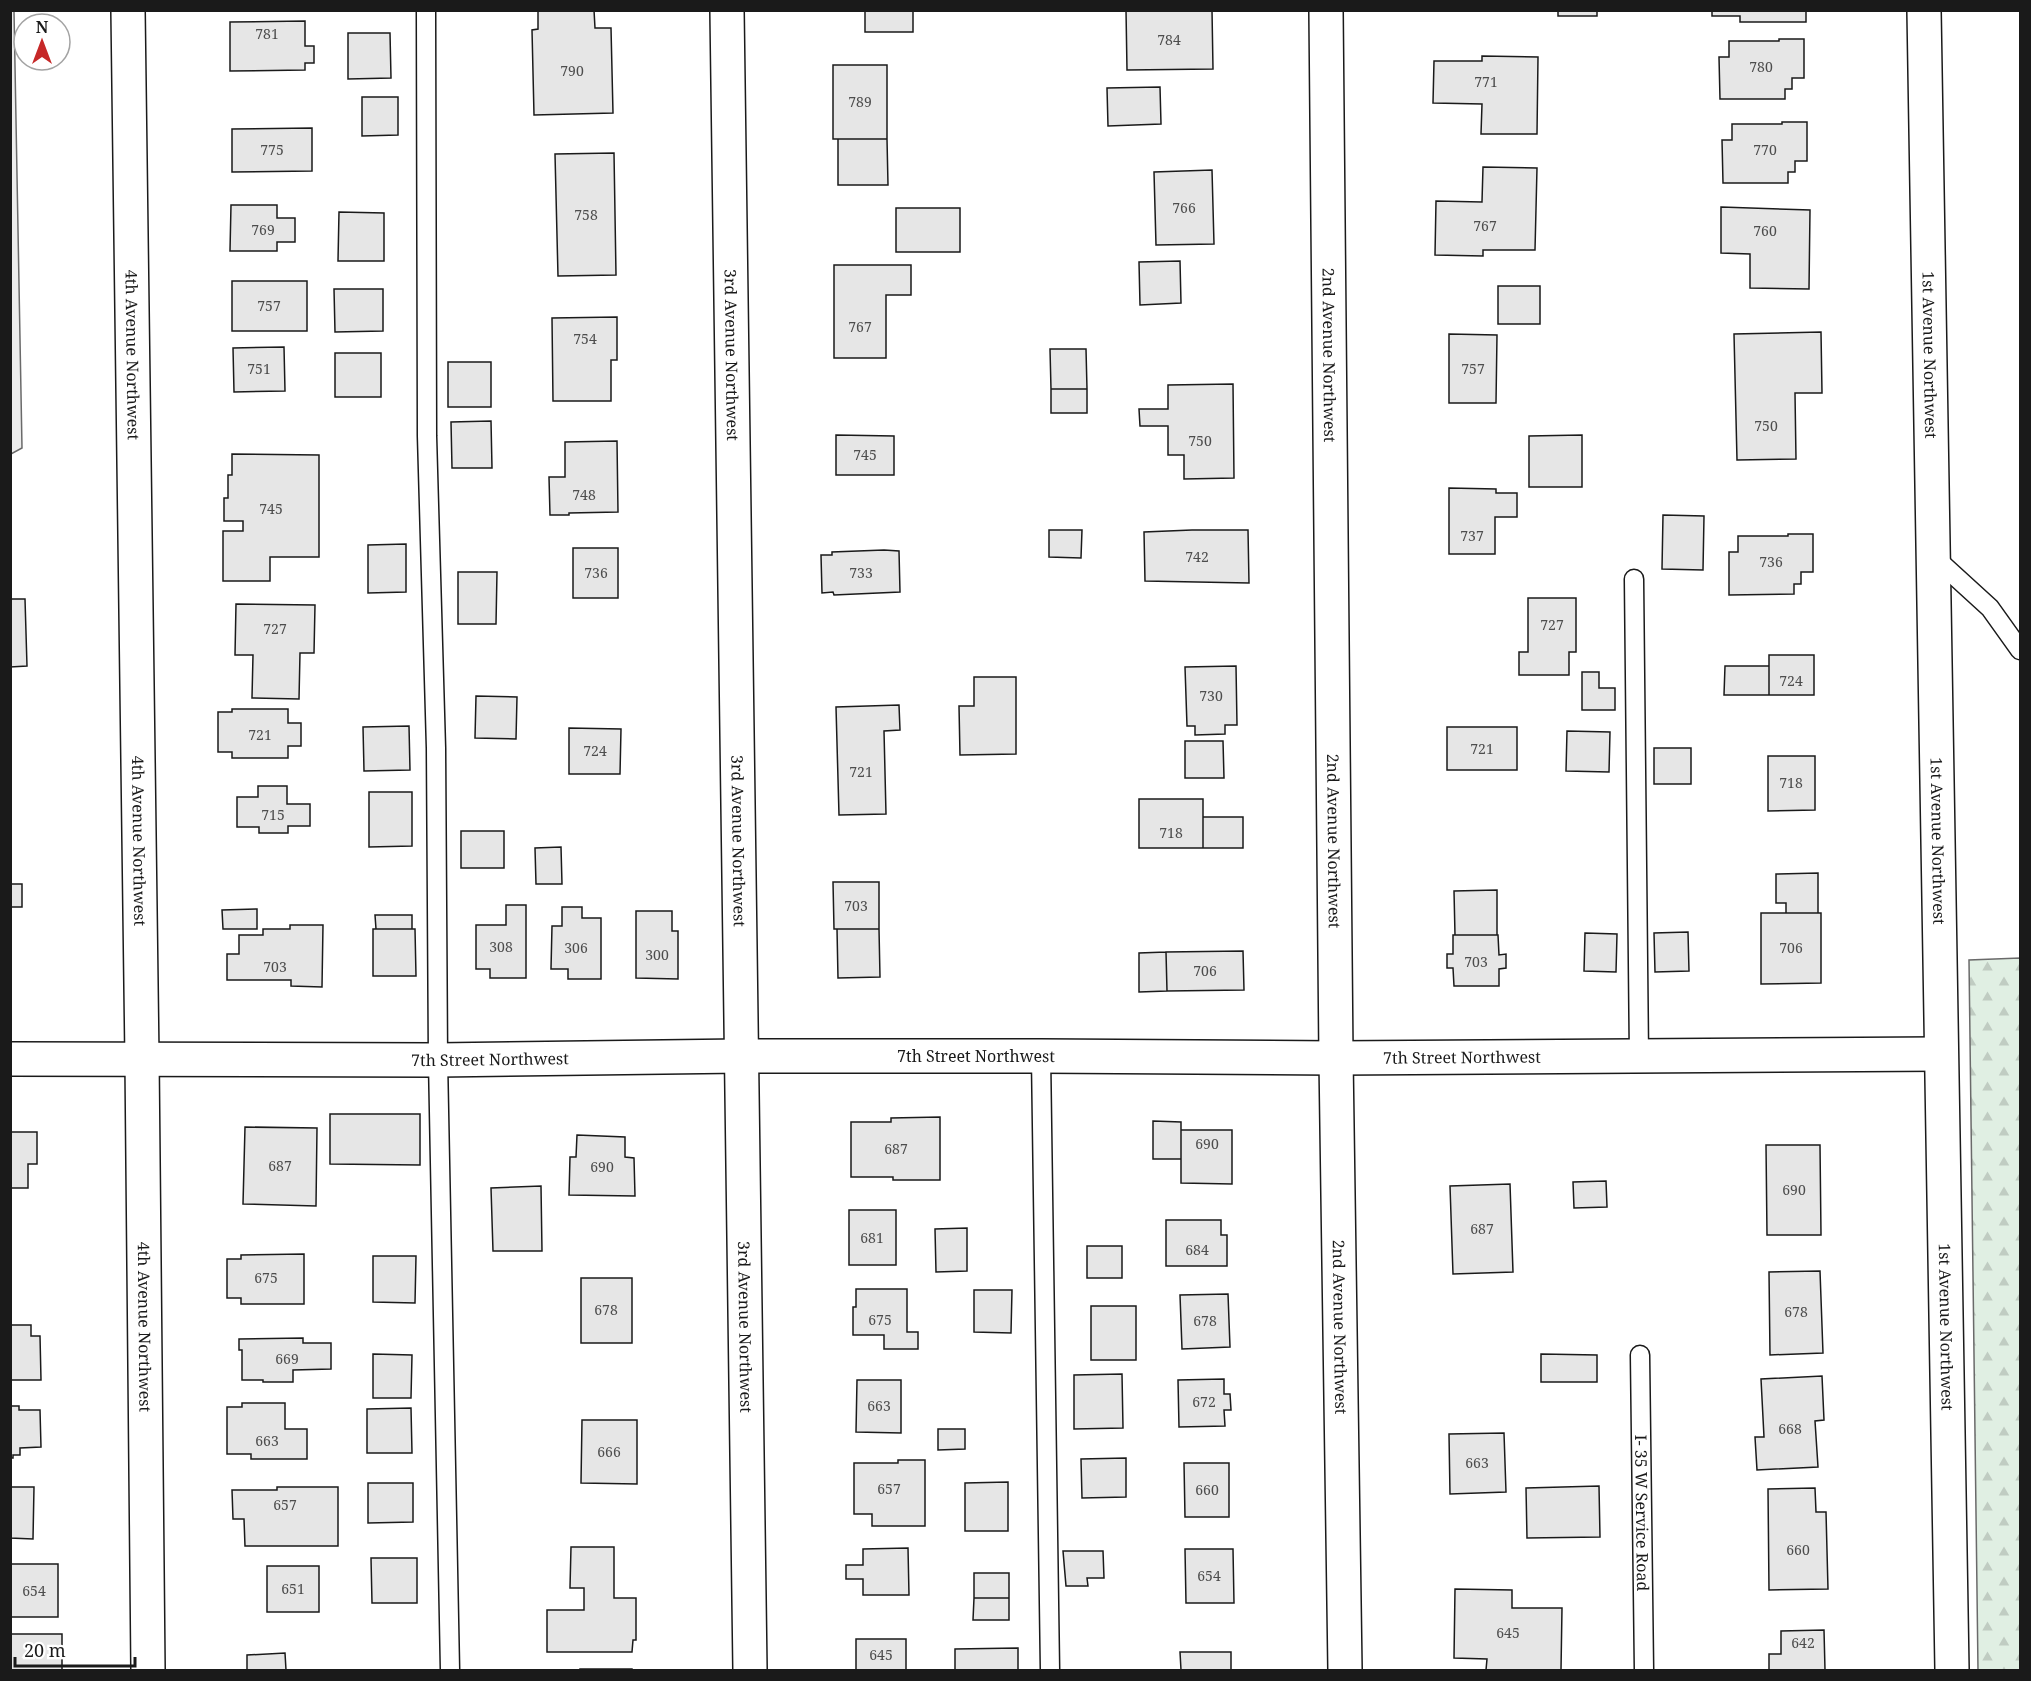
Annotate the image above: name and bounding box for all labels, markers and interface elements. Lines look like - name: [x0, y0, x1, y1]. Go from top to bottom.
- north arrow: [12, 12, 72, 72]
- text: N: [36, 16, 49, 38]
- house number: 781: [255, 24, 279, 43]
- house number: 784: [1157, 30, 1181, 49]
- house number: 780: [1749, 57, 1773, 76]
- house number: 790: [560, 61, 584, 80]
- house number: 771: [1474, 72, 1498, 91]
- house number: 789: [848, 92, 872, 111]
- house number: 775: [260, 140, 284, 159]
- house number: 770: [1753, 140, 1777, 159]
- house number: 766: [1172, 198, 1196, 217]
- house number: 758: [574, 205, 598, 224]
- house number: 767: [1473, 216, 1497, 235]
- house number: 769: [251, 220, 275, 239]
- house number: 760: [1753, 221, 1777, 240]
- street label: 2nd Avenue Northwest: [1317, 268, 1341, 443]
- street label: 3rd Avenue Northwest: [720, 269, 744, 441]
- street label: 4th Avenue Northwest: [120, 270, 145, 441]
- street label: 1st Avenue Northwest: [1917, 271, 1942, 439]
- house number: 757: [257, 296, 281, 315]
- house number: 767: [848, 317, 872, 336]
- house number: 754: [573, 329, 597, 348]
- house number: 751: [247, 359, 271, 378]
- house number: 757: [1461, 359, 1485, 378]
- house number: 750: [1754, 416, 1778, 435]
- house number: 750: [1188, 431, 1212, 450]
- house number: 745: [853, 445, 877, 464]
- house number: 748: [572, 485, 596, 504]
- house number: 745: [259, 499, 283, 518]
- house number: 737: [1460, 526, 1484, 545]
- house number: 742: [1185, 547, 1209, 566]
- house number: 736: [1759, 552, 1783, 571]
- house number: 736: [584, 563, 608, 582]
- house number: 733: [849, 563, 873, 582]
- house number: 727: [1540, 615, 1564, 634]
- house number: 727: [263, 619, 287, 638]
- house number: 724: [1779, 671, 1803, 690]
- house number: 730: [1199, 686, 1223, 705]
- house number: 721: [248, 725, 272, 744]
- house number: 721: [1470, 739, 1494, 758]
- house number: 724: [583, 741, 607, 760]
- street label: 2nd Avenue Northwest: [1322, 754, 1346, 929]
- street label: 3rd Avenue Northwest: [726, 755, 751, 927]
- street label: 4th Avenue Northwest: [127, 756, 151, 927]
- street label: 1st Avenue Northwest: [1926, 757, 1950, 925]
- house number: 721: [849, 762, 873, 781]
- house number: 718: [1779, 773, 1803, 792]
- house number: 715: [261, 805, 285, 824]
- house number: 718: [1159, 823, 1183, 842]
- house number: 703: [844, 896, 868, 915]
- house number: 308: [489, 937, 513, 956]
- house number: 306: [564, 938, 588, 957]
- house number: 706: [1779, 938, 1803, 957]
- house number: 300: [645, 945, 669, 964]
- house number: 703: [1464, 952, 1488, 971]
- house number: 703: [263, 957, 287, 976]
- house number: 706: [1193, 961, 1217, 980]
- street label: 7th Street Northwest: [897, 1045, 1055, 1067]
- street label: 7th Street Northwest: [1383, 1046, 1541, 1069]
- street label: 7th Street Northwest: [411, 1047, 569, 1071]
- house number: 690: [1195, 1134, 1219, 1153]
- house number: 687: [884, 1139, 908, 1158]
- house number: 687: [268, 1156, 292, 1175]
- house number: 690: [590, 1157, 614, 1176]
- house number: 690: [1782, 1180, 1806, 1199]
- house number: 687: [1470, 1219, 1494, 1238]
- house number: 681: [860, 1228, 884, 1247]
- street label: 2nd Avenue Northwest: [1328, 1239, 1352, 1415]
- house number: 684: [1185, 1240, 1209, 1259]
- street label: 3rd Avenue Northwest: [733, 1241, 757, 1413]
- street label: 4th Avenue Northwest: [133, 1242, 156, 1413]
- street label: 1st Avenue Northwest: [1934, 1243, 1959, 1411]
- house number: 675: [254, 1268, 278, 1287]
- house number: 678: [594, 1300, 618, 1319]
- house number: 678: [1784, 1302, 1808, 1321]
- house number: 675: [868, 1310, 892, 1329]
- house number: 678: [1193, 1311, 1217, 1330]
- house number: 669: [275, 1349, 299, 1368]
- house number: 672: [1192, 1392, 1216, 1411]
- house number: 663: [867, 1396, 891, 1415]
- house number: 668: [1778, 1419, 1802, 1438]
- house number: 663: [255, 1431, 279, 1450]
- street label: I- 35 W Service Road: [1630, 1435, 1654, 1592]
- house number: 666: [597, 1442, 621, 1461]
- house number: 663: [1465, 1453, 1489, 1472]
- house number: 657: [877, 1479, 901, 1498]
- house number: 660: [1195, 1480, 1219, 1499]
- house number: 657: [273, 1495, 297, 1514]
- house number: 660: [1786, 1540, 1810, 1559]
- house number: 654: [1197, 1566, 1221, 1585]
- house number: 651: [281, 1579, 305, 1598]
- house number: 654: [22, 1581, 46, 1600]
- house number: 645: [1496, 1623, 1520, 1642]
- scale bar: [15, 1630, 135, 1668]
- house number: 642: [1791, 1633, 1815, 1652]
- text: 20 m: [24, 1638, 66, 1662]
- house number: 645: [869, 1645, 893, 1664]

